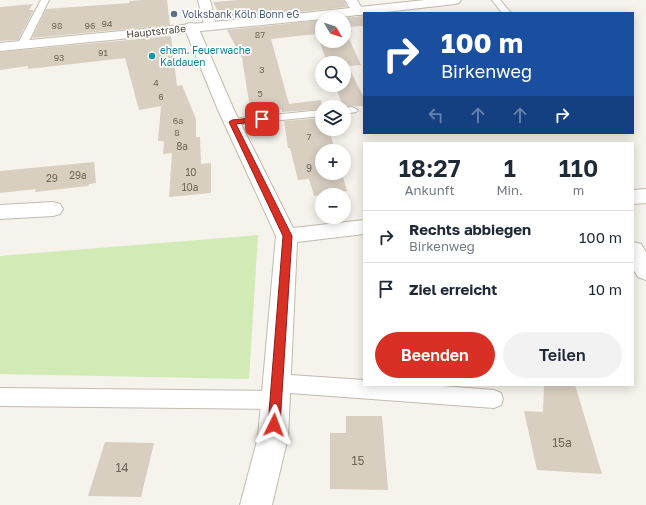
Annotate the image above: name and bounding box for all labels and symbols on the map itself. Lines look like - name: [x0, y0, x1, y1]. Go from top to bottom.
- place label: Volksbank Köln Bonn eG: [182, 8, 299, 20]
- marker: Volksbank Köln Bonn eG: [169, 9, 179, 19]
- north arrow: [315, 12, 351, 48]
- house number: 94: [102, 18, 113, 29]
- house number: 98: [52, 20, 62, 31]
- house number: 96: [85, 20, 95, 31]
- street label: Hauptstraße: [126, 22, 187, 40]
- house number: 87: [255, 29, 265, 40]
- place label: ehem. Feuerwache Kaldauen: [160, 44, 251, 68]
- house number: 91: [98, 47, 109, 58]
- marker: ehem. Feuerwache Kaldauen: [147, 51, 157, 61]
- house number: 93: [54, 52, 64, 63]
- house number: 3: [259, 64, 265, 75]
- house number: 4: [153, 77, 159, 88]
- house number: 5: [257, 88, 263, 99]
- house number: 6: [158, 91, 164, 102]
- pin: [245, 102, 279, 136]
- house number: 6a: [173, 115, 183, 126]
- house number: 8: [174, 127, 180, 138]
- house number: 7: [307, 131, 312, 142]
- house number: 8a: [176, 140, 188, 152]
- house number: 9: [306, 162, 312, 174]
- house number: 10: [185, 166, 197, 178]
- house number: 29a: [69, 169, 87, 181]
- house number: 29: [46, 172, 58, 184]
- house number: 10a: [182, 181, 198, 193]
- position arrow: [253, 404, 295, 446]
- house number: 15a: [552, 435, 572, 450]
- house number: 15: [352, 453, 364, 468]
- house number: 14: [115, 460, 129, 475]

